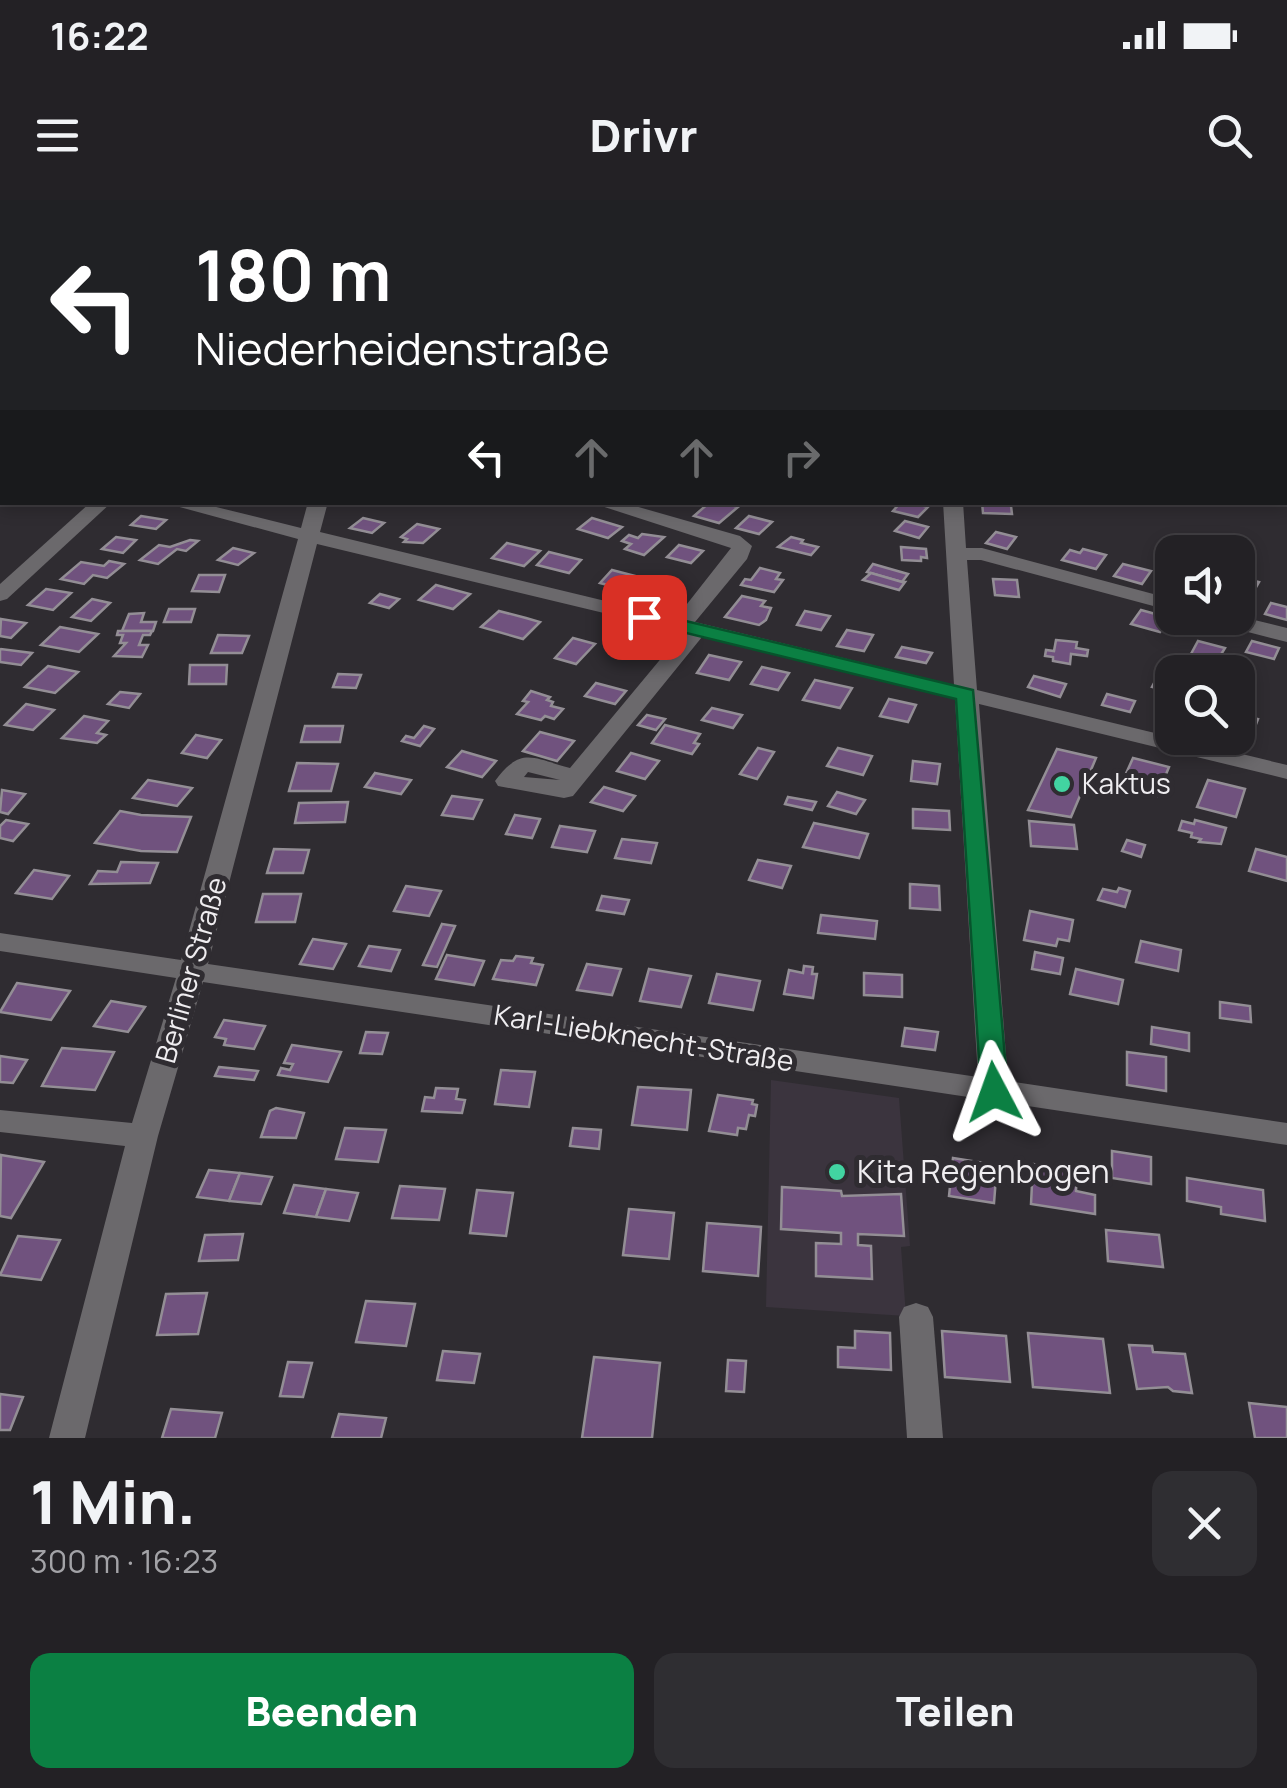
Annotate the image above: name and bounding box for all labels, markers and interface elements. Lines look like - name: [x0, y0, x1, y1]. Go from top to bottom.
- text: 16:22: [50, 9, 149, 61]
- text: Drivr: [590, 104, 697, 166]
- icon: menu: [30, 108, 85, 163]
- icon: search: [1202, 108, 1257, 163]
- text: 180 m: [195, 226, 392, 322]
- icon: left: [30, 240, 160, 370]
- text: Niederheidenstraße: [195, 317, 610, 379]
- icon: left: [459, 430, 514, 485]
- icon: ahead: [564, 430, 619, 485]
- icon: ahead: [669, 430, 724, 485]
- icon: right: [774, 430, 829, 485]
- map controls: [1155, 535, 1255, 755]
- button: sound: [1155, 535, 1255, 635]
- pin: [602, 575, 687, 660]
- icon: arrive: [617, 590, 672, 645]
- button: search: [1155, 655, 1255, 755]
- place label: Kaktus: [1082, 764, 1171, 802]
- marker: Kaktus: [1051, 773, 1073, 795]
- street label: Berliner Straße: [145, 872, 235, 1067]
- street label: Karl-Liebknecht-Straße: [492, 995, 797, 1079]
- position arrow: [942, 1040, 1046, 1144]
- place label: Kita Regenbogen: [857, 1149, 1110, 1193]
- marker: Kita Regenbogen: [826, 1161, 848, 1183]
- text: 1 Min.: [30, 1460, 196, 1542]
- button: close: [1152, 1471, 1257, 1576]
- text: 300 m · 16:23: [30, 1539, 218, 1583]
- button: Beenden: [30, 1653, 634, 1768]
- button: Teilen: [654, 1653, 1257, 1768]

